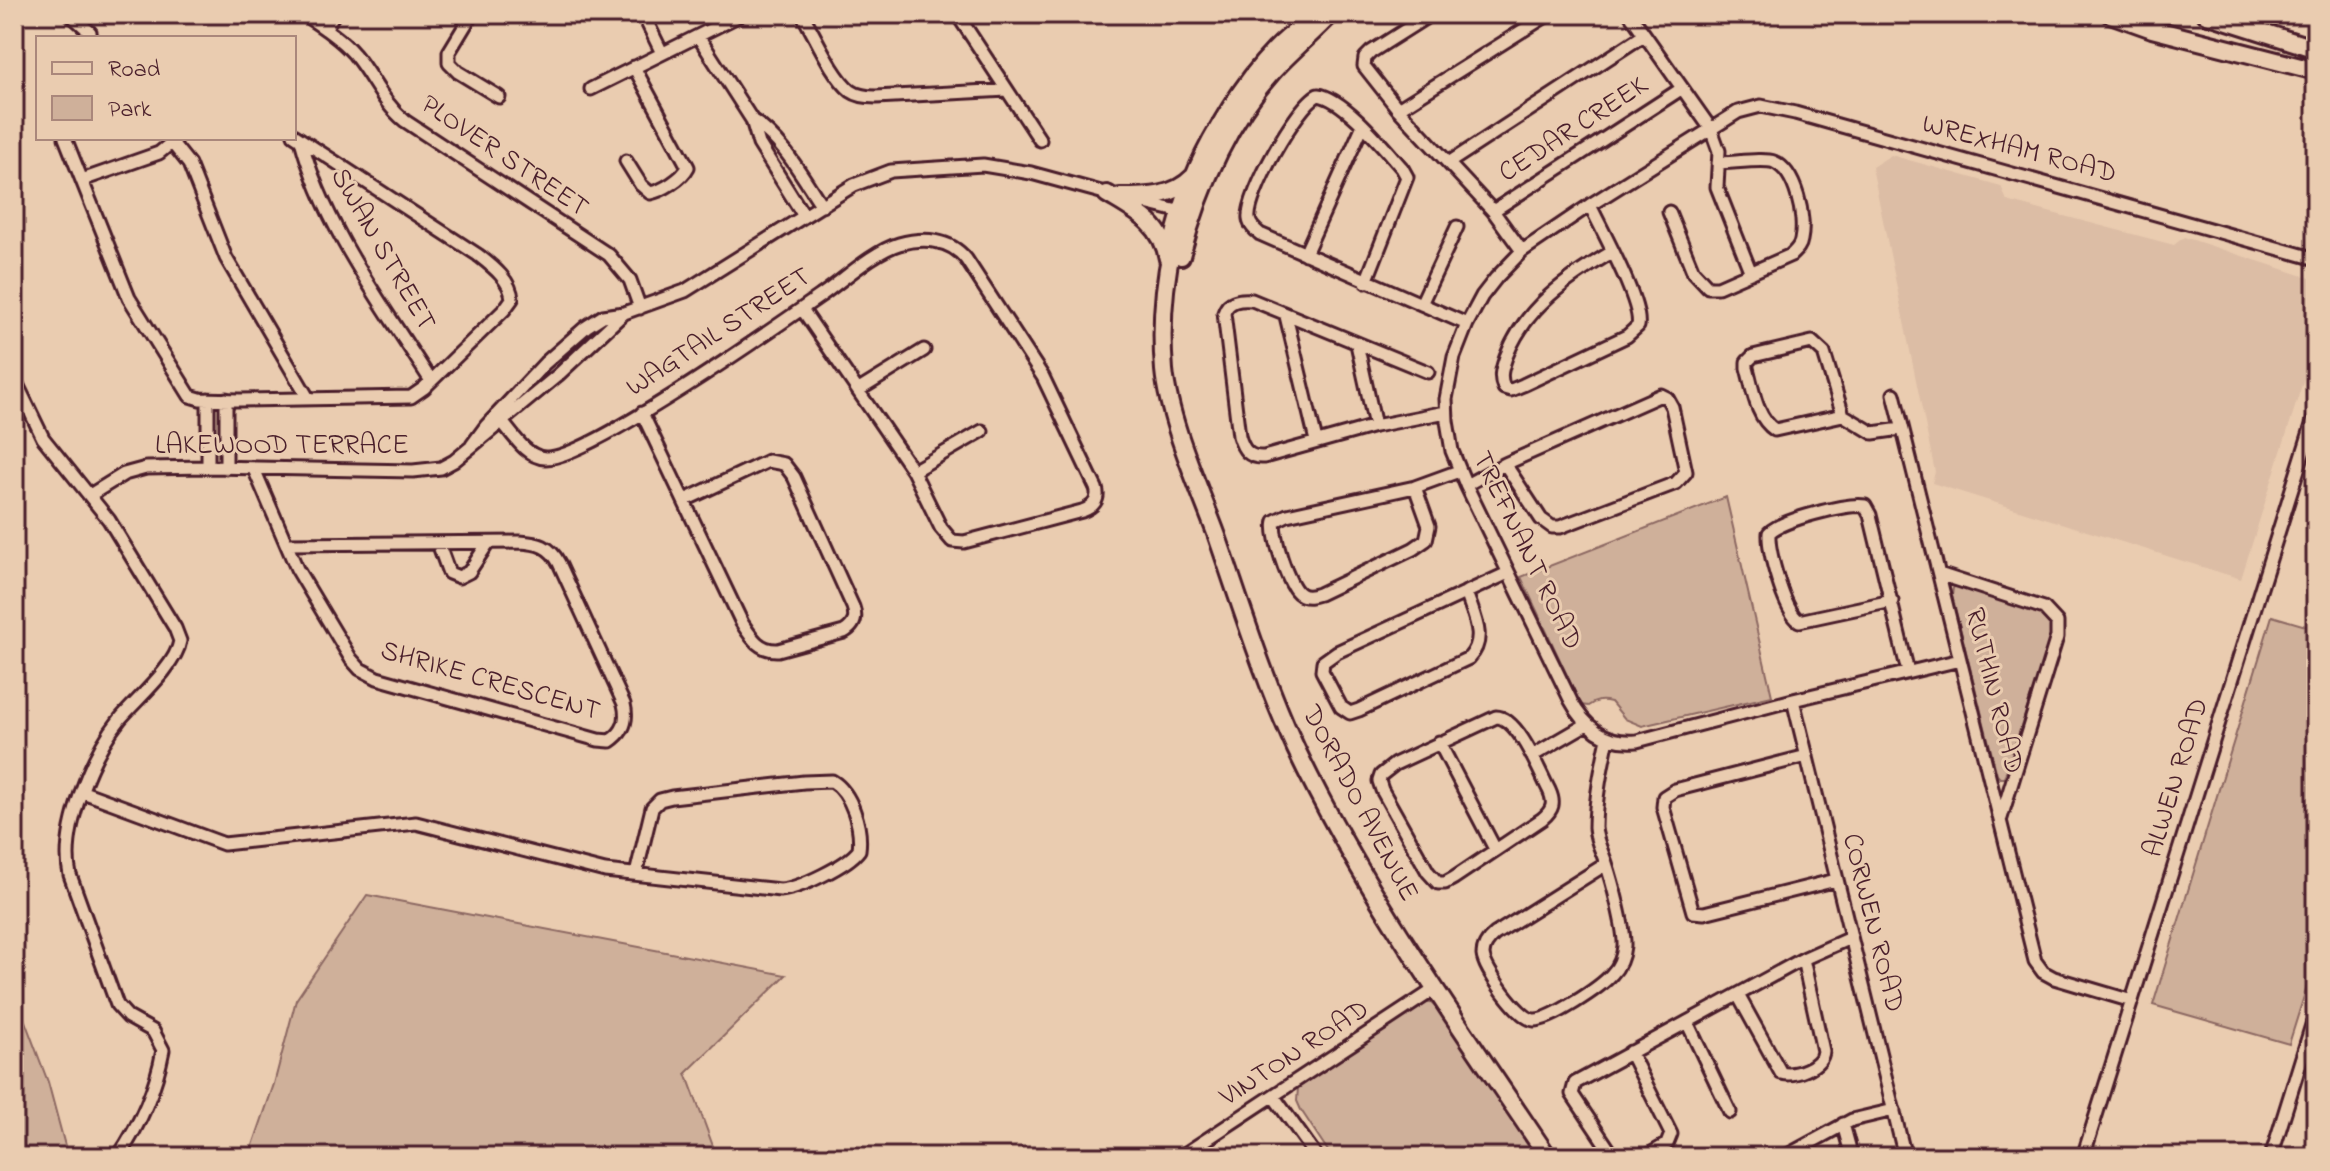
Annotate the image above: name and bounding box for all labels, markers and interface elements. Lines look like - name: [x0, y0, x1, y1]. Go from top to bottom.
- legend: [36, 36, 296, 140]
- text: Road: [108, 53, 161, 88]
- street label: CEDAR CREEK: [1491, 66, 1657, 194]
- street label: PLOVER STREET: [412, 85, 596, 229]
- text: Park: [108, 93, 152, 128]
- street label: WREXHAM ROAD: [1917, 104, 2121, 196]
- street label: SWAN STREET: [319, 161, 445, 339]
- street label: WAGTAIL STREET: [618, 258, 820, 408]
- street label: LAKEWOOD TERRACE: [155, 426, 409, 467]
- street label: TREFNANT ROAD: [1460, 445, 1592, 657]
- street label: RUTHIN ROAD: [1953, 604, 2033, 778]
- street label: SHRIKE CRESCENT: [375, 631, 605, 733]
- street label: ALWEN ROAD: [2133, 694, 2221, 862]
- street label: DORADO AVENUE: [1290, 698, 1428, 909]
- street label: CORWEN ROAD: [1830, 829, 1914, 1017]
- street label: VINTON ROAD: [1211, 990, 1378, 1118]

